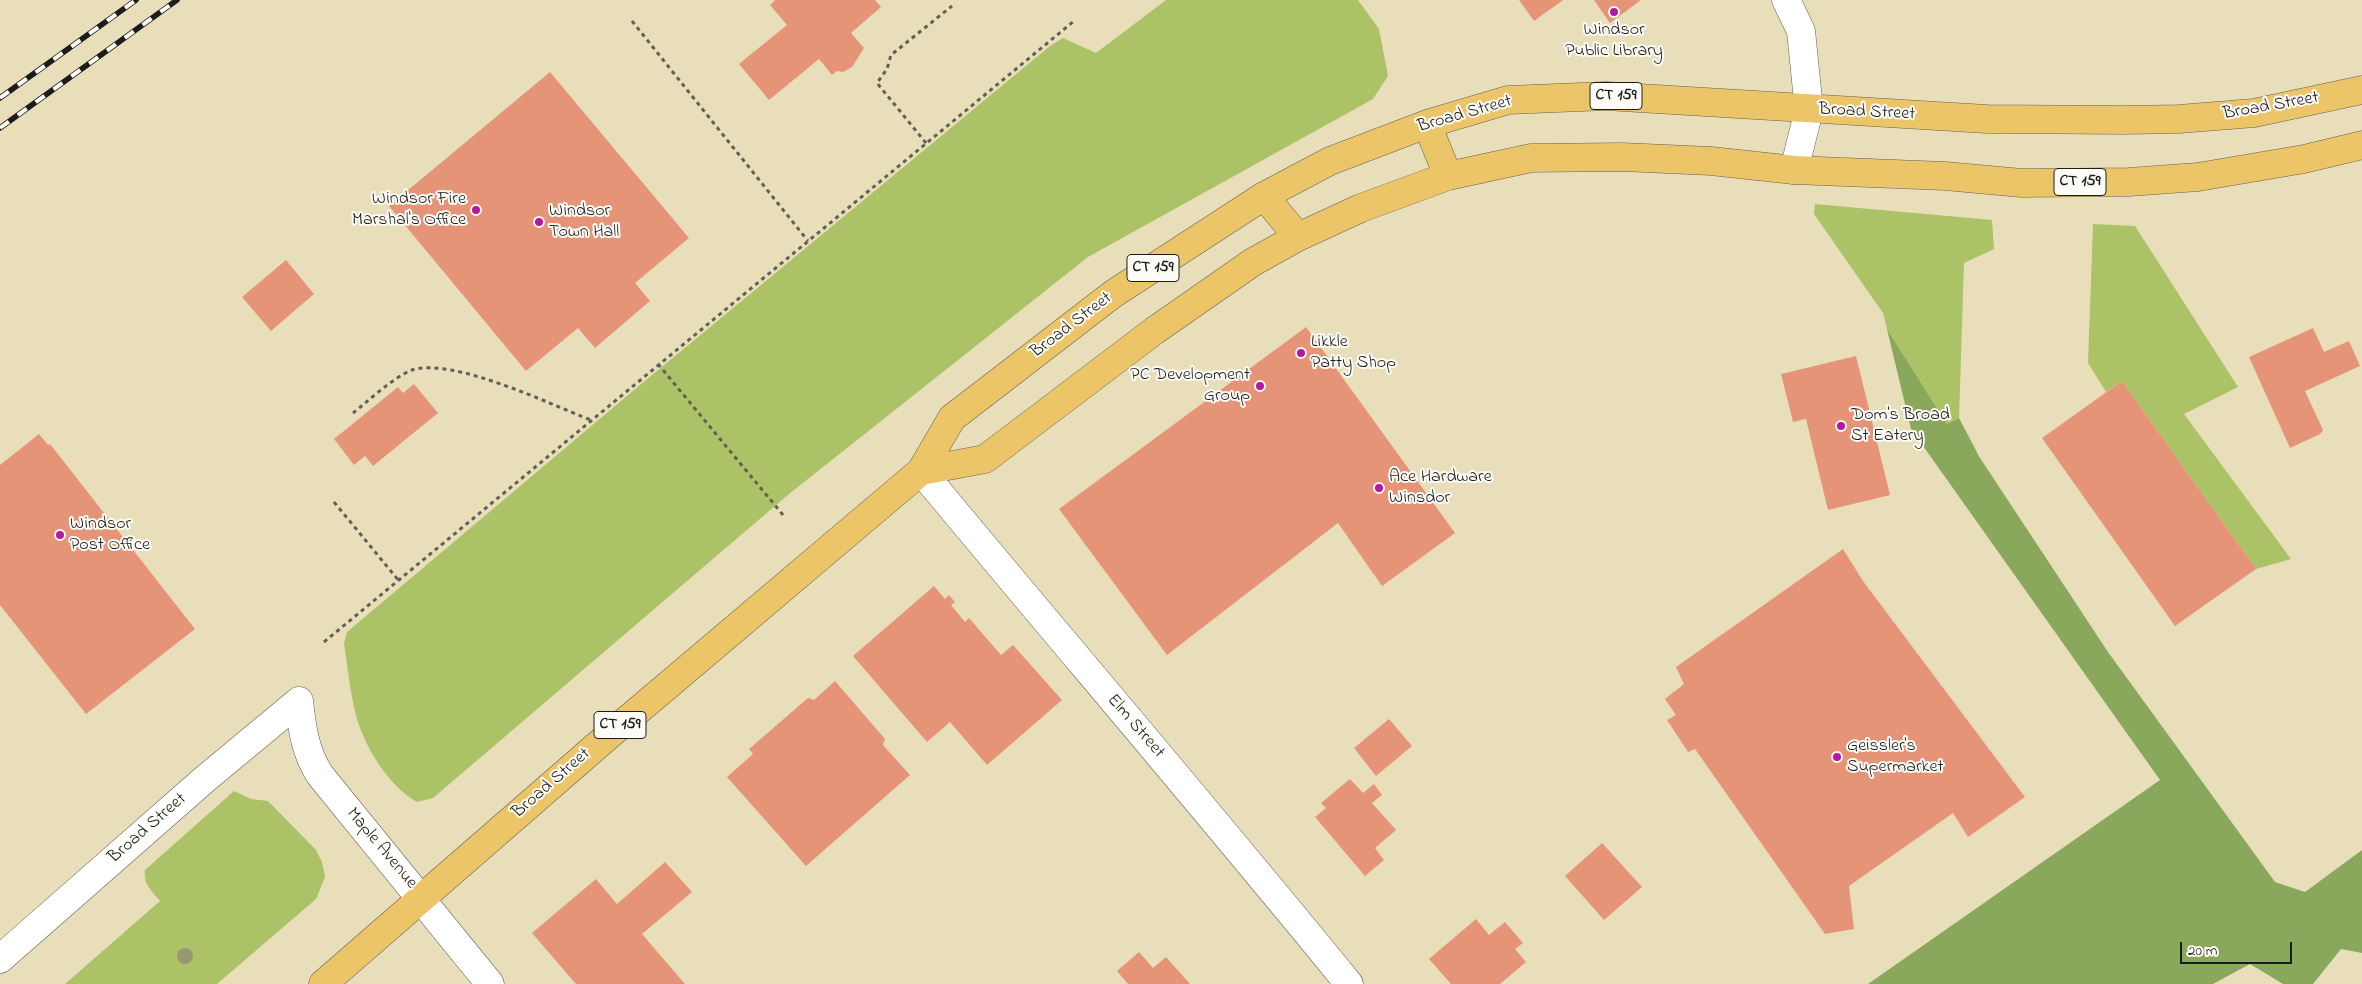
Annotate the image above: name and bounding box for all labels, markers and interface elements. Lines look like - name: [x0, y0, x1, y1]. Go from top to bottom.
- marker: Windsor Public Library: [1608, 6, 1620, 18]
- place label: Windsor Public Library: [1565, 20, 1663, 62]
- road number: CT 159: [1590, 82, 1642, 110]
- street label: Broad Street: [2221, 88, 2321, 126]
- street label: Broad Street: [1416, 91, 1514, 139]
- street label: Broad Street: [1818, 100, 1916, 126]
- road number: CT 159: [2054, 168, 2106, 196]
- place label: Windsor Fire Marshal's Office: [352, 189, 466, 232]
- place label: Windsor Town Hall: [549, 201, 619, 243]
- marker: Windsor Fire Marshal's Office: [470, 204, 482, 216]
- marker: Windsor Town Hall: [533, 216, 545, 228]
- road number: CT 159: [1127, 254, 1179, 282]
- street label: Broad Street: [1027, 288, 1117, 364]
- place label: Likkle Patty Shop: [1311, 332, 1396, 374]
- marker: Likkle Patty Shop: [1295, 347, 1307, 359]
- place label: PC Development Group: [1130, 365, 1250, 408]
- marker: PC Development Group: [1254, 380, 1266, 392]
- place label: Dom's Broad St Eatery: [1851, 405, 1950, 448]
- marker: Dom's Broad St Eatery: [1835, 420, 1847, 432]
- place label: Ace Hardware Winsdor: [1389, 467, 1492, 509]
- marker: Ace Hardware Winsdor: [1373, 482, 1385, 494]
- place label: Windsor Post Office: [70, 514, 150, 556]
- marker: Windsor Post Office: [54, 529, 66, 541]
- street label: Elm Street: [1101, 691, 1169, 763]
- road number: CT 159: [594, 712, 646, 738]
- place label: Geissler's Supermarket: [1847, 736, 1943, 779]
- street label: Broad Street: [508, 744, 596, 824]
- marker: Geissler's Supermarket: [1831, 751, 1843, 763]
- street label: Broad Street: [104, 789, 192, 869]
- street label: Maple Avenue: [341, 804, 421, 894]
- scale bar: [2182, 932, 2294, 964]
- text: 20 m: [2188, 940, 2217, 962]

